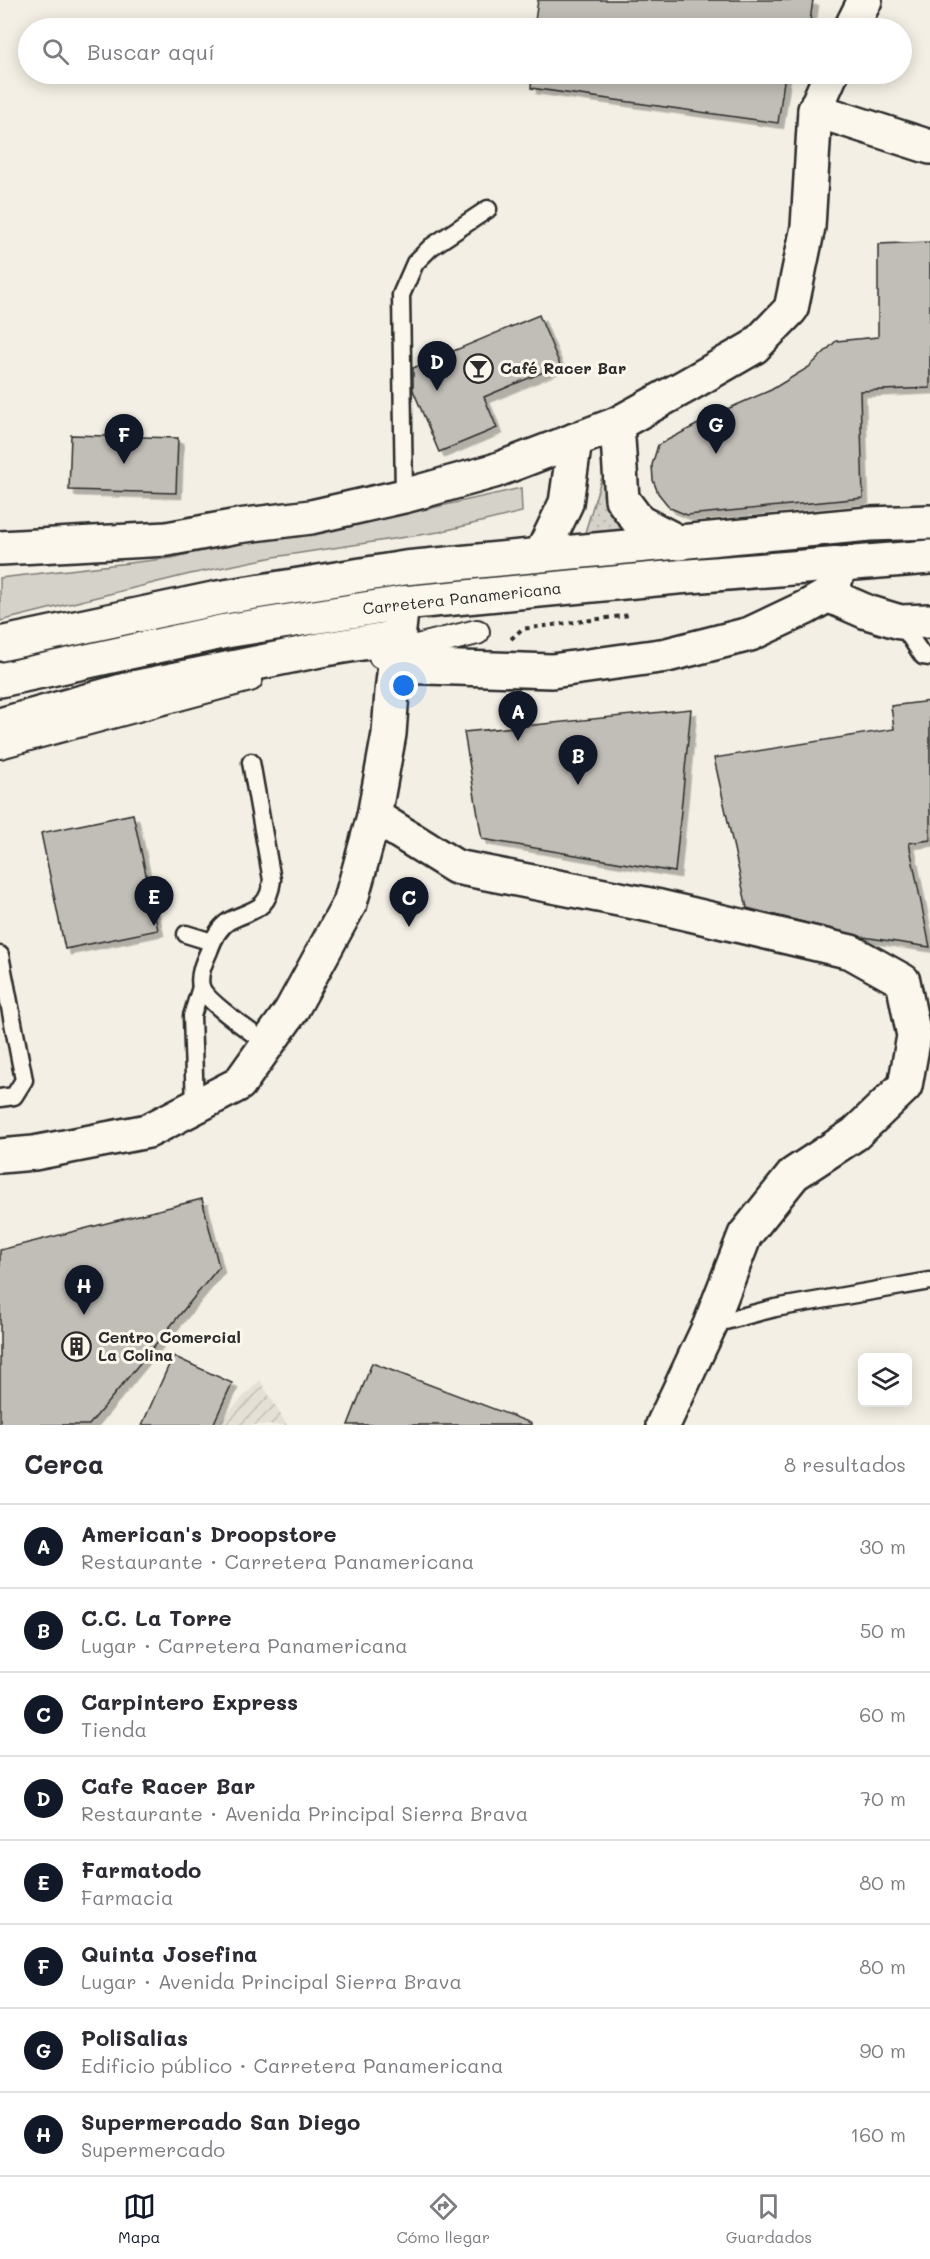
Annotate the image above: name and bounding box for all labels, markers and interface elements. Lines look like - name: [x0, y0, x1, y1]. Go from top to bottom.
- search box: [18, 18, 912, 84]
- icon: search: [39, 35, 72, 68]
- text: Buscar aquí: [87, 37, 215, 66]
- pin: D: [418, 342, 456, 391]
- bar icon: Café Racer Bar: [463, 352, 495, 384]
- place label: Café Racer Bar: [500, 357, 626, 378]
- pin: G: [696, 404, 736, 454]
- pin: F: [104, 414, 144, 464]
- street label: Carretera Panamericana: [361, 577, 562, 618]
- your location: [389, 671, 418, 700]
- pin: A: [498, 692, 538, 741]
- pin: B: [558, 736, 598, 785]
- pin: E: [134, 876, 174, 926]
- pin: C: [390, 878, 428, 927]
- pin: H: [64, 1266, 104, 1315]
- place label: Centro Comercial La Colina: [98, 1326, 241, 1365]
- building icon: Centro Comercial La Colina: [61, 1330, 93, 1362]
- map controls: [858, 1353, 912, 1407]
- button: layers: [858, 1353, 912, 1407]
- text: Cerca: [24, 1447, 104, 1481]
- text: 8 resultados: [784, 1451, 906, 1477]
- text: American's Droopstore: [81, 1519, 337, 1548]
- text: A: [37, 1533, 50, 1559]
- text: 30 m: [860, 1533, 906, 1559]
- text: Restaurante · Carretera Panamericana: [81, 1548, 474, 1574]
- text: C.C. La Torre: [81, 1603, 232, 1632]
- text: B: [37, 1617, 50, 1643]
- text: 50 m: [860, 1617, 906, 1643]
- text: Lugar · Carretera Panamericana: [81, 1632, 408, 1658]
- text: Carpintero Express: [81, 1687, 298, 1716]
- text: C: [36, 1701, 51, 1727]
- text: 60 m: [859, 1701, 906, 1727]
- text: Tienda: [81, 1716, 147, 1742]
- text: Cafe Racer Bar: [81, 1771, 255, 1800]
- text: D: [36, 1785, 51, 1811]
- text: 70 m: [860, 1785, 906, 1811]
- text: Restaurante · Avenida Principal Sierra Brava: [81, 1800, 528, 1826]
- text: Farmatodo: [81, 1855, 201, 1884]
- text: E: [37, 1869, 50, 1895]
- text: 80 m: [859, 1869, 906, 1895]
- text: Farmacia: [81, 1884, 173, 1910]
- text: Quinta Josefina: [81, 1939, 258, 1968]
- text: F: [37, 1953, 50, 1979]
- text: 80 m: [859, 1953, 906, 1979]
- text: Lugar · Avenida Principal Sierra Brava: [81, 1968, 462, 1994]
- text: PoliSalias: [81, 2023, 188, 2052]
- text: G: [36, 2037, 51, 2063]
- text: 90 m: [860, 2037, 906, 2063]
- text: Edificio público · Carretera Panamericana: [81, 2052, 503, 2078]
- text: Supermercado San Diego: [81, 2107, 360, 2136]
- text: H: [35, 2121, 52, 2147]
- text: 160 m: [850, 2121, 906, 2147]
- text: Supermercado: [81, 2136, 225, 2162]
- tab: Mapa: [118, 2190, 161, 2247]
- tab: Cómo llegar: [396, 2190, 490, 2247]
- tab: Guardados: [726, 2190, 812, 2247]

